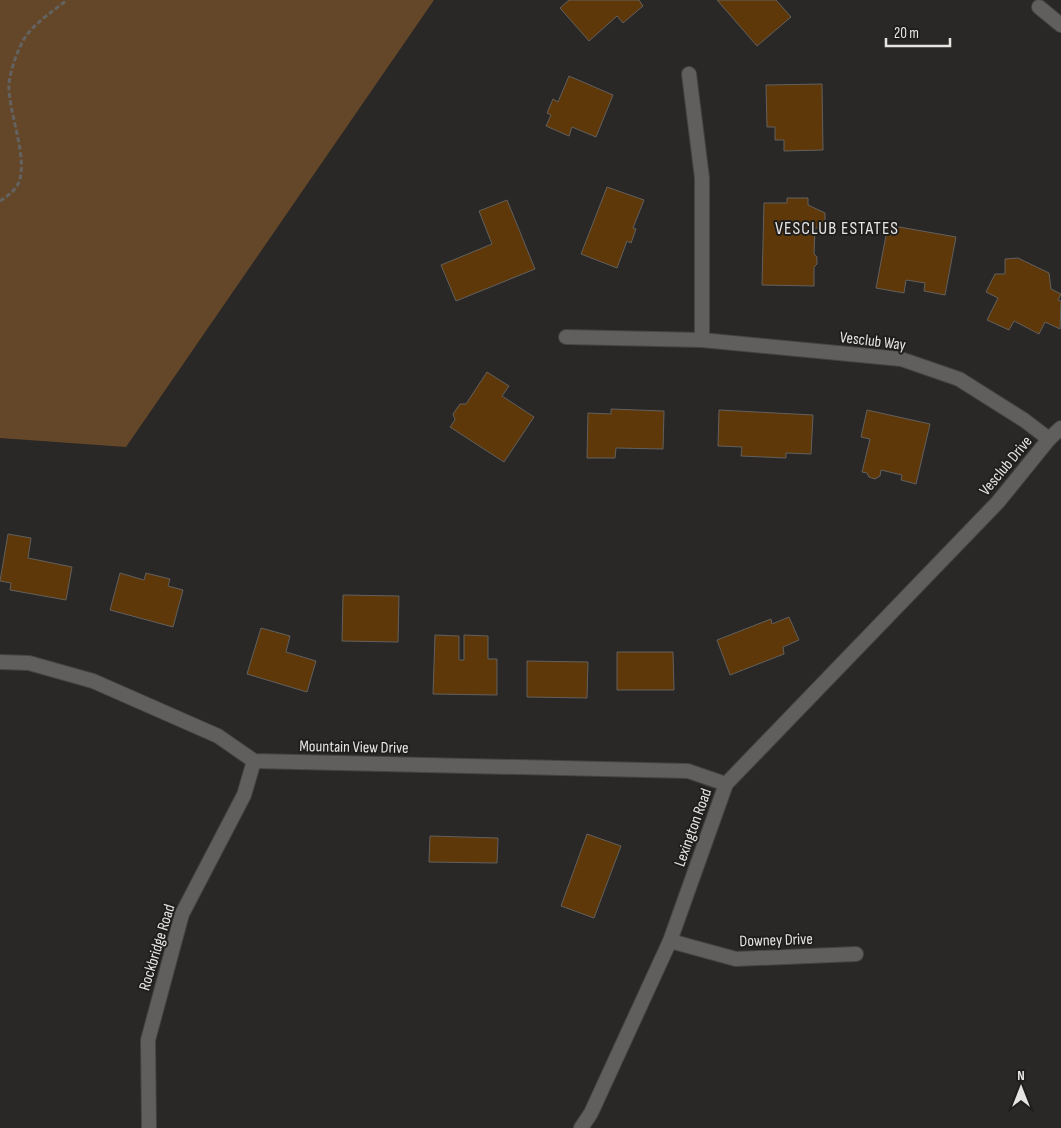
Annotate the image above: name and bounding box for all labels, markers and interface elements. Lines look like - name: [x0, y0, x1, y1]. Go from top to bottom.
- scale bar: [886, 15, 950, 47]
- text: 20 m: [894, 24, 919, 43]
- district label: VESCLUB ESTATES: [775, 218, 899, 239]
- street label: Vesclub Way: [839, 328, 907, 355]
- street label: Vesclub Drive: [976, 432, 1037, 500]
- street label: Mountain View Drive: [299, 737, 409, 758]
- street label: Lexington Road: [671, 786, 716, 869]
- street label: Rockbridge Road: [135, 902, 180, 993]
- street label: Downey Drive: [739, 930, 813, 951]
- north arrow: [996, 1063, 1046, 1113]
- text: N: [1017, 1067, 1025, 1084]

